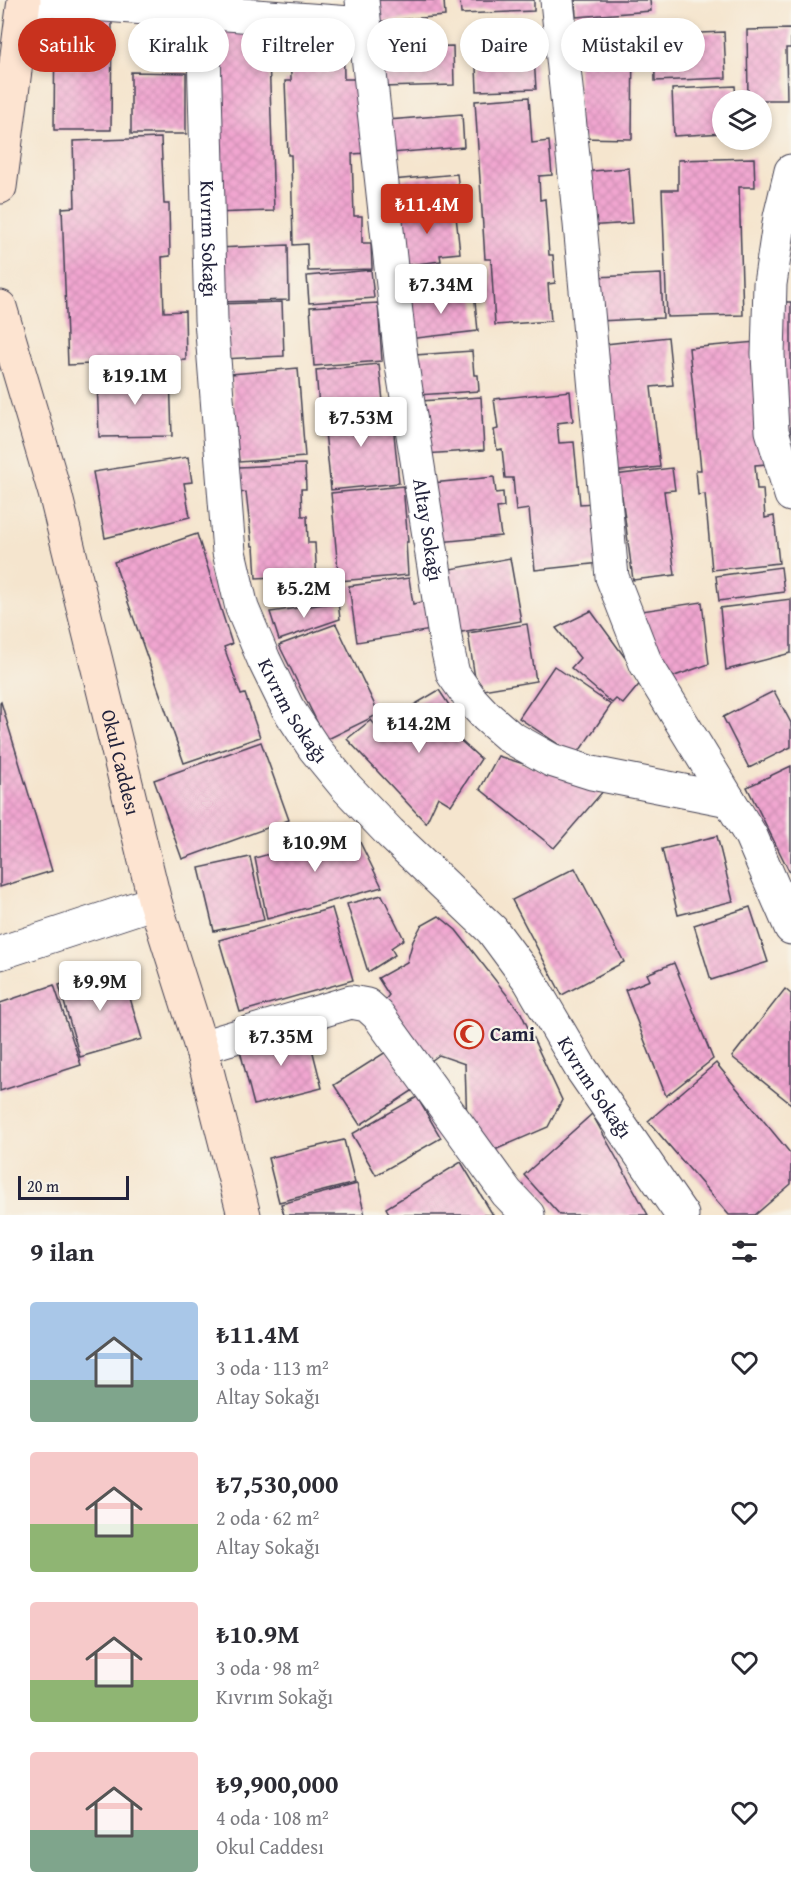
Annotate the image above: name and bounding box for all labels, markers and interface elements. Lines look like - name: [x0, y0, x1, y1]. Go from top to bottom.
- chip: Satılık: [18, 18, 116, 72]
- chip: Kiralık: [128, 18, 229, 72]
- chip: Filtreler: [241, 18, 355, 72]
- chip: Yeni: [367, 18, 448, 72]
- chip: Daire: [460, 18, 549, 72]
- chip: Müstakil ev: [561, 18, 705, 72]
- map controls: [712, 90, 772, 150]
- button: layers: [712, 90, 772, 150]
- street label: Kıvrım Sokağı: [193, 180, 225, 298]
- pin: ₺11.4M: [378, 184, 476, 235]
- text: ₺11.4M: [395, 189, 459, 218]
- pin: ₺7.34M: [392, 264, 490, 315]
- text: ₺7.34M: [409, 269, 473, 298]
- pin: ₺19.1M: [86, 355, 184, 406]
- text: ₺19.1M: [103, 360, 167, 389]
- pin: ₺7.53M: [312, 397, 410, 448]
- text: ₺7.53M: [329, 402, 393, 431]
- street label: Altay Sokağı: [406, 476, 451, 584]
- pin: ₺5.2M: [262, 568, 346, 619]
- text: ₺5.2M: [277, 573, 331, 602]
- street label: Kıvrım Sokağı: [251, 653, 336, 769]
- pin: ₺14.2M: [370, 703, 468, 754]
- street label: Okul Caddesı: [94, 706, 148, 818]
- text: ₺14.2M: [387, 708, 451, 737]
- pin: ₺10.9M: [266, 822, 364, 873]
- text: ₺10.9M: [283, 827, 347, 856]
- pin: ₺9.9M: [58, 961, 142, 1012]
- text: ₺9.9M: [73, 966, 127, 995]
- pin: ₺7.35M: [232, 1016, 330, 1067]
- mosque icon: Cami: [453, 1018, 485, 1050]
- place label: Cami: [490, 1019, 535, 1048]
- text: ₺7.35M: [249, 1021, 313, 1050]
- street label: Kıvrım Sokağı: [551, 1030, 640, 1144]
- scale bar: [18, 1173, 129, 1200]
- text: 20 m: [27, 1174, 59, 1198]
- text: 9 ilan: [30, 1232, 94, 1271]
- icon: filters: [728, 1235, 761, 1268]
- text: ₺11.4M: [216, 1314, 300, 1353]
- icon: home: [78, 1326, 150, 1398]
- icon: heart: [728, 1346, 761, 1379]
- text: 3 oda · 113 m²: [216, 1353, 329, 1382]
- text: Altay Sokağı: [216, 1382, 320, 1411]
- text: ₺7,530,000: [216, 1464, 338, 1503]
- icon: home: [78, 1476, 150, 1548]
- icon: heart: [728, 1496, 761, 1529]
- text: 2 oda · 62 m²: [216, 1503, 319, 1532]
- text: Altay Sokağı: [216, 1532, 320, 1561]
- text: ₺10.9M: [216, 1614, 300, 1653]
- icon: home: [78, 1626, 150, 1698]
- icon: heart: [728, 1646, 761, 1679]
- text: 3 oda · 98 m²: [216, 1653, 319, 1682]
- text: Kıvrım Sokağı: [216, 1682, 333, 1711]
- text: ₺9,900,000: [216, 1764, 338, 1803]
- icon: home: [78, 1776, 150, 1848]
- icon: heart: [728, 1796, 761, 1829]
- text: 4 oda · 108 m²: [216, 1803, 329, 1832]
- text: Okul Caddesı: [216, 1832, 324, 1861]

